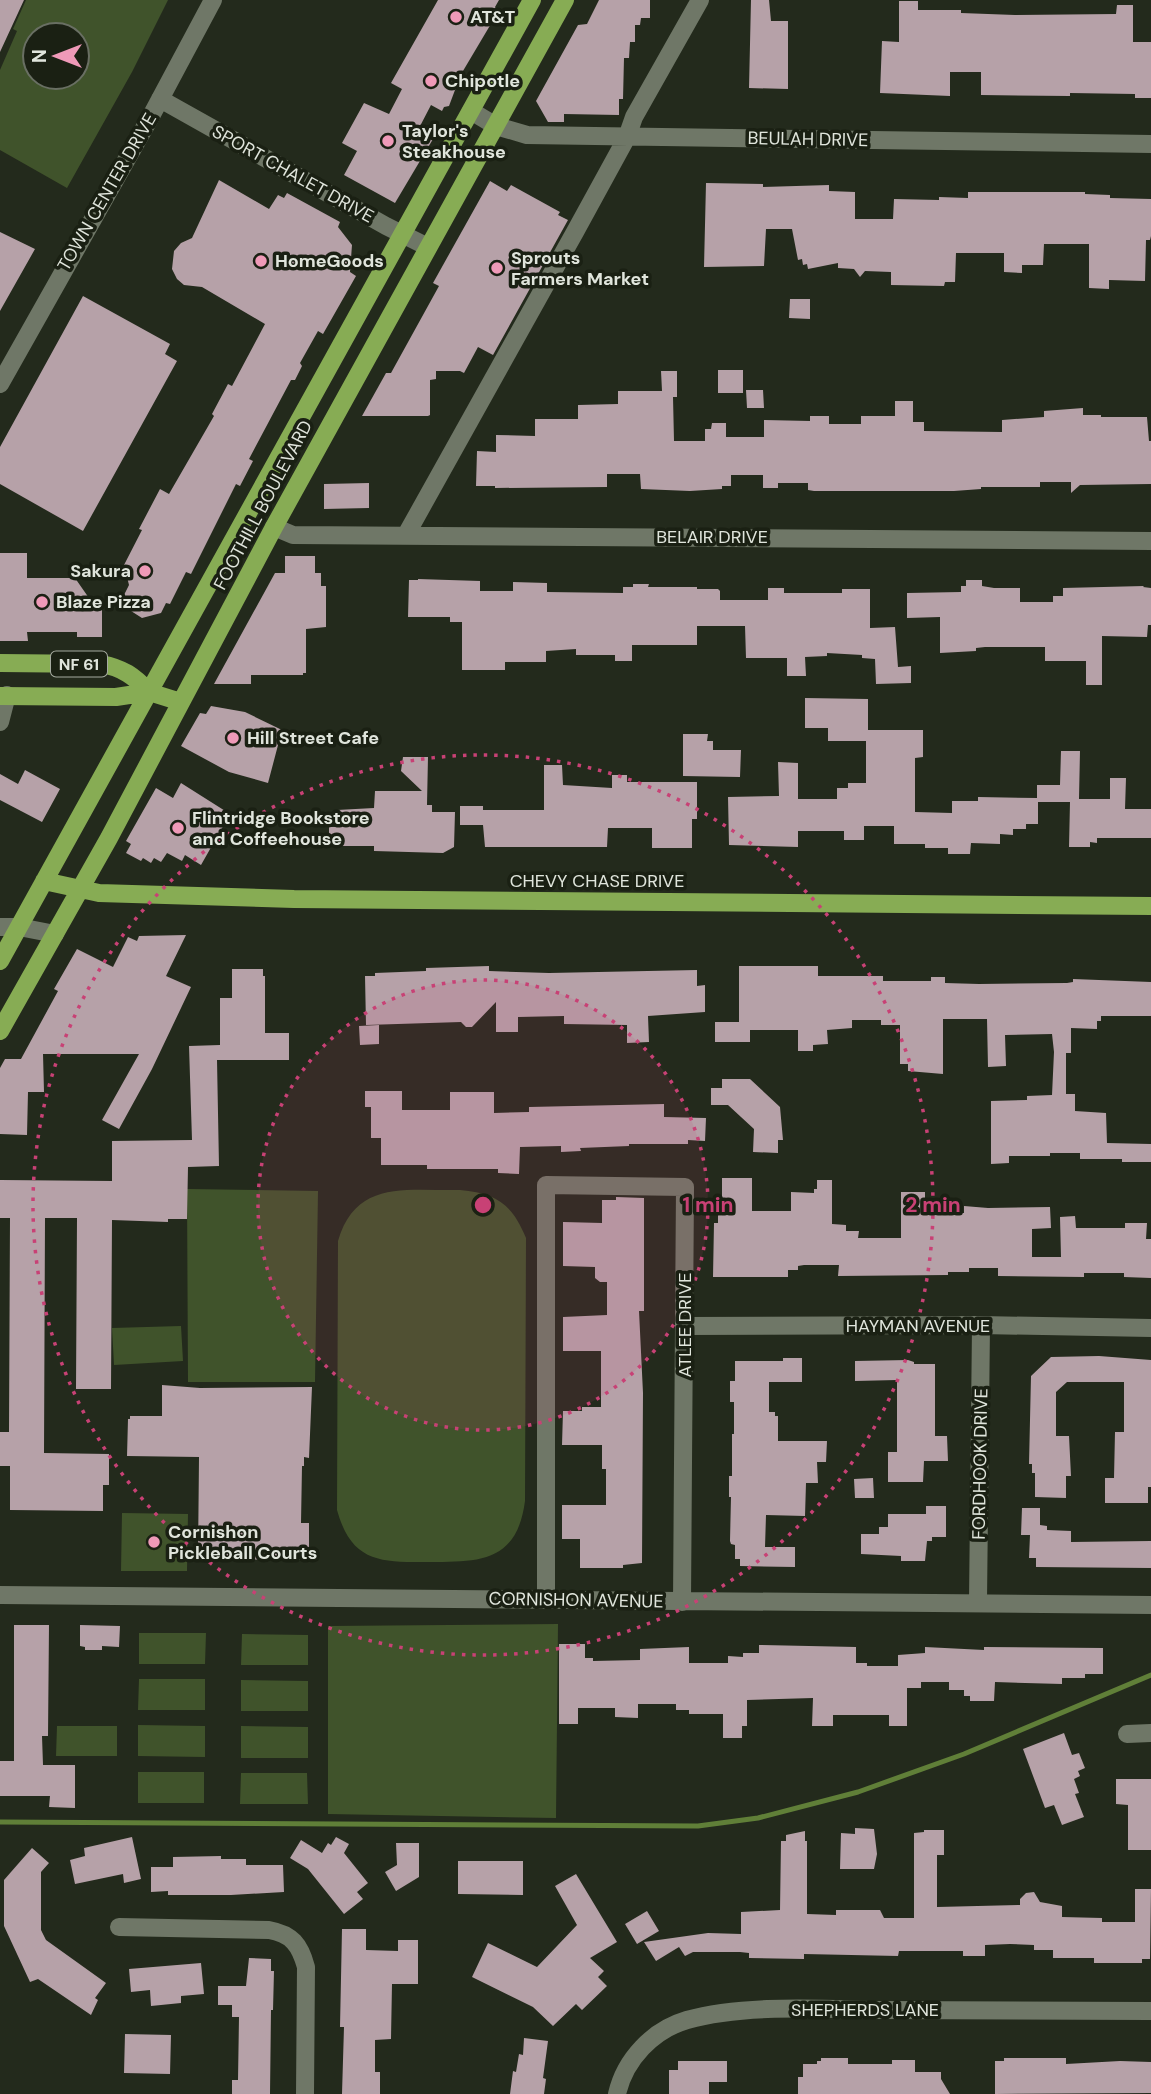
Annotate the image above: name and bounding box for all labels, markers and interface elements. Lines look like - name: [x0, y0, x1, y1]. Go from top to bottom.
- place label: AT&T: [470, 5, 515, 29]
- marker: AT&T: [448, 9, 464, 25]
- north arrow: [21, 21, 91, 91]
- text: N: [27, 49, 52, 63]
- place label: Chipotle: [445, 69, 520, 93]
- marker: Chipotle: [423, 73, 439, 89]
- street label: TOWN CENTER DRIVE: [52, 109, 162, 275]
- street label: SPORT CHALET DRIVE: [208, 119, 378, 229]
- place label: Taylor's Steakhouse: [402, 119, 506, 164]
- street label: BEULAH DRIVE: [747, 126, 869, 152]
- marker: Taylor's Steakhouse: [380, 133, 396, 149]
- place label: Sprouts Farmers Market: [511, 246, 649, 291]
- place label: HomeGoods: [275, 249, 384, 273]
- marker: HomeGoods: [253, 253, 269, 269]
- marker: Sprouts Farmers Market: [489, 260, 505, 276]
- street label: FOOTHILL BOULEVARD: [208, 416, 318, 594]
- street label: BELAIR DRIVE: [656, 525, 768, 549]
- place label: Sakura: [70, 559, 131, 583]
- marker: Sakura: [137, 563, 153, 579]
- place label: Blaze Pizza: [56, 590, 151, 614]
- marker: Blaze Pizza: [34, 594, 50, 610]
- road number: NF 61: [51, 652, 107, 677]
- place label: Hill Street Cafe: [247, 726, 379, 750]
- marker: Hill Street Cafe: [225, 730, 241, 746]
- place label: Flintridge Bookstore and Coffeehouse: [192, 806, 370, 851]
- marker: Flintridge Bookstore and Coffeehouse: [170, 820, 186, 836]
- street label: CHEVY CHASE DRIVE: [510, 869, 684, 893]
- text: 1 min: [682, 1191, 734, 1219]
- text: 2 min: [905, 1191, 961, 1219]
- centre of rings: [471, 1193, 495, 1217]
- street label: ATLEE DRIVE: [673, 1273, 697, 1377]
- street label: HAYMAN AVENUE: [846, 1314, 990, 1338]
- street label: FORDHOOK DRIVE: [967, 1388, 993, 1540]
- place label: Cornishon Pickleball Courts: [168, 1520, 317, 1565]
- marker: Cornishon Pickleball Courts: [146, 1534, 162, 1550]
- street label: CORNISHON AVENUE: [488, 1586, 664, 1614]
- street label: SHEPHERDS LANE: [791, 1998, 939, 2022]

